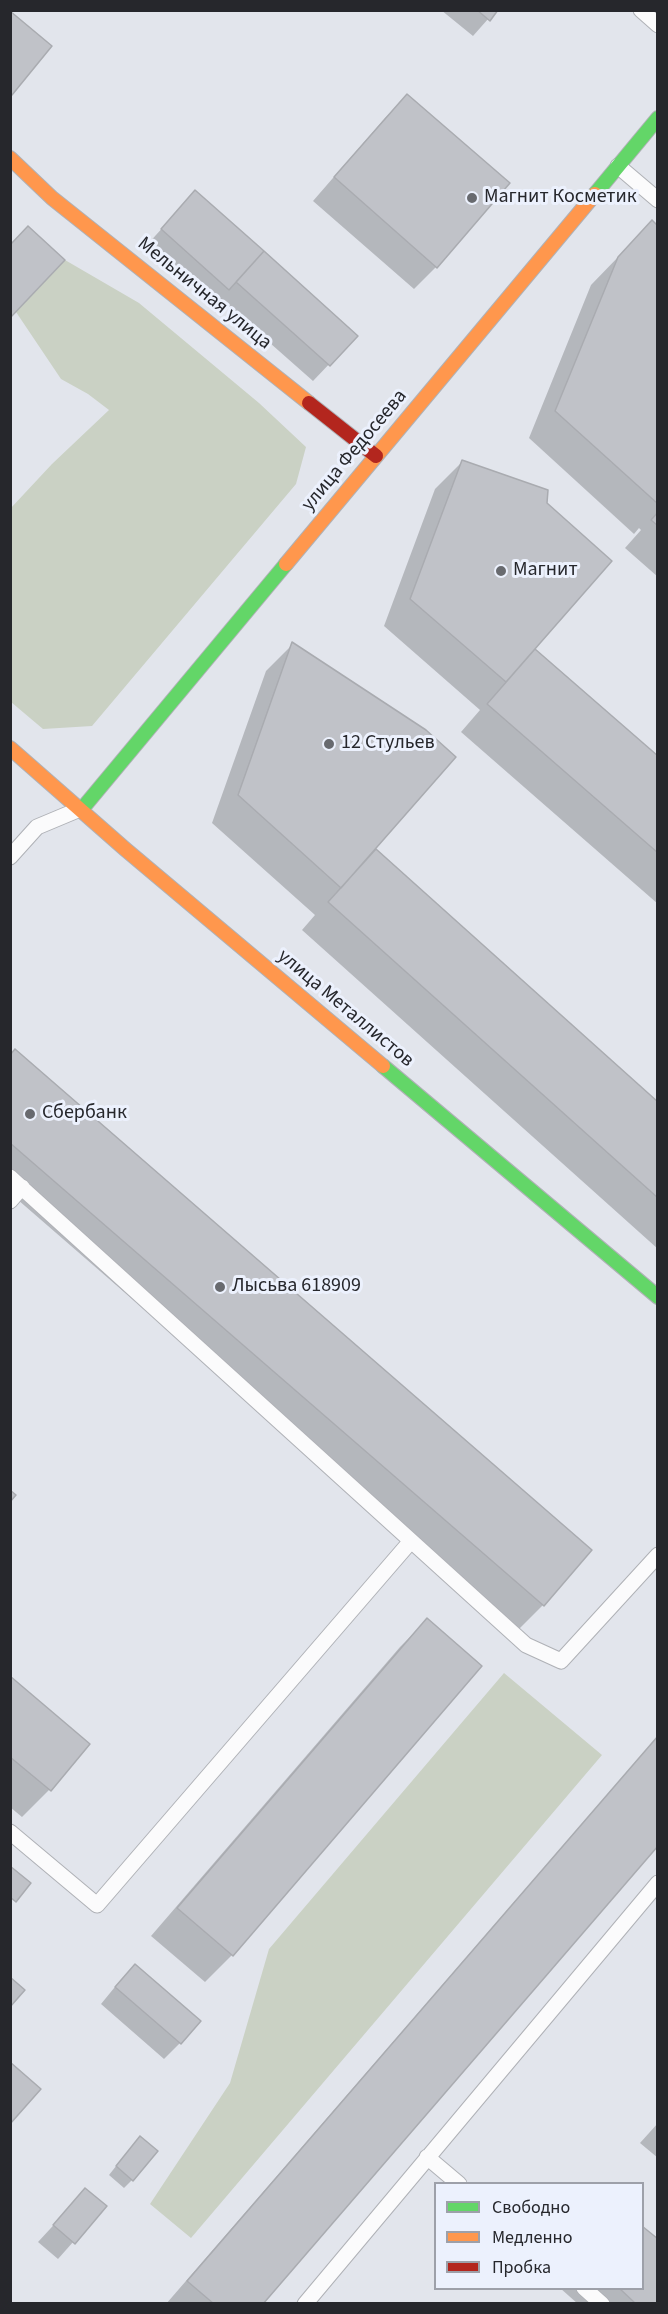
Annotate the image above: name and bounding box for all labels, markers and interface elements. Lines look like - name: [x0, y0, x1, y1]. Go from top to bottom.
- place label: Магнит Косметик: [484, 186, 637, 210]
- marker: Магнит Косметик: [465, 191, 479, 205]
- street label: Мельничная улица: [132, 233, 276, 355]
- street label: улица Федосеева: [297, 385, 413, 517]
- place label: Магнит: [513, 559, 578, 583]
- marker: Магнит: [494, 564, 508, 578]
- place label: 12 Стульев: [341, 732, 435, 756]
- marker: 12 Стульев: [322, 737, 336, 751]
- street label: улица Металлистов: [272, 945, 418, 1073]
- place label: Сбербанк: [42, 1102, 127, 1126]
- marker: Сбербанк: [23, 1107, 37, 1121]
- place label: Лысьва 618909: [232, 1275, 361, 1299]
- marker: Лысьва 618909: [213, 1280, 227, 1294]
- legend: [434, 2182, 644, 2290]
- text: Свободно: [492, 2195, 570, 2220]
- text: Медленно: [492, 2225, 572, 2250]
- text: Пробка: [492, 2255, 551, 2280]

